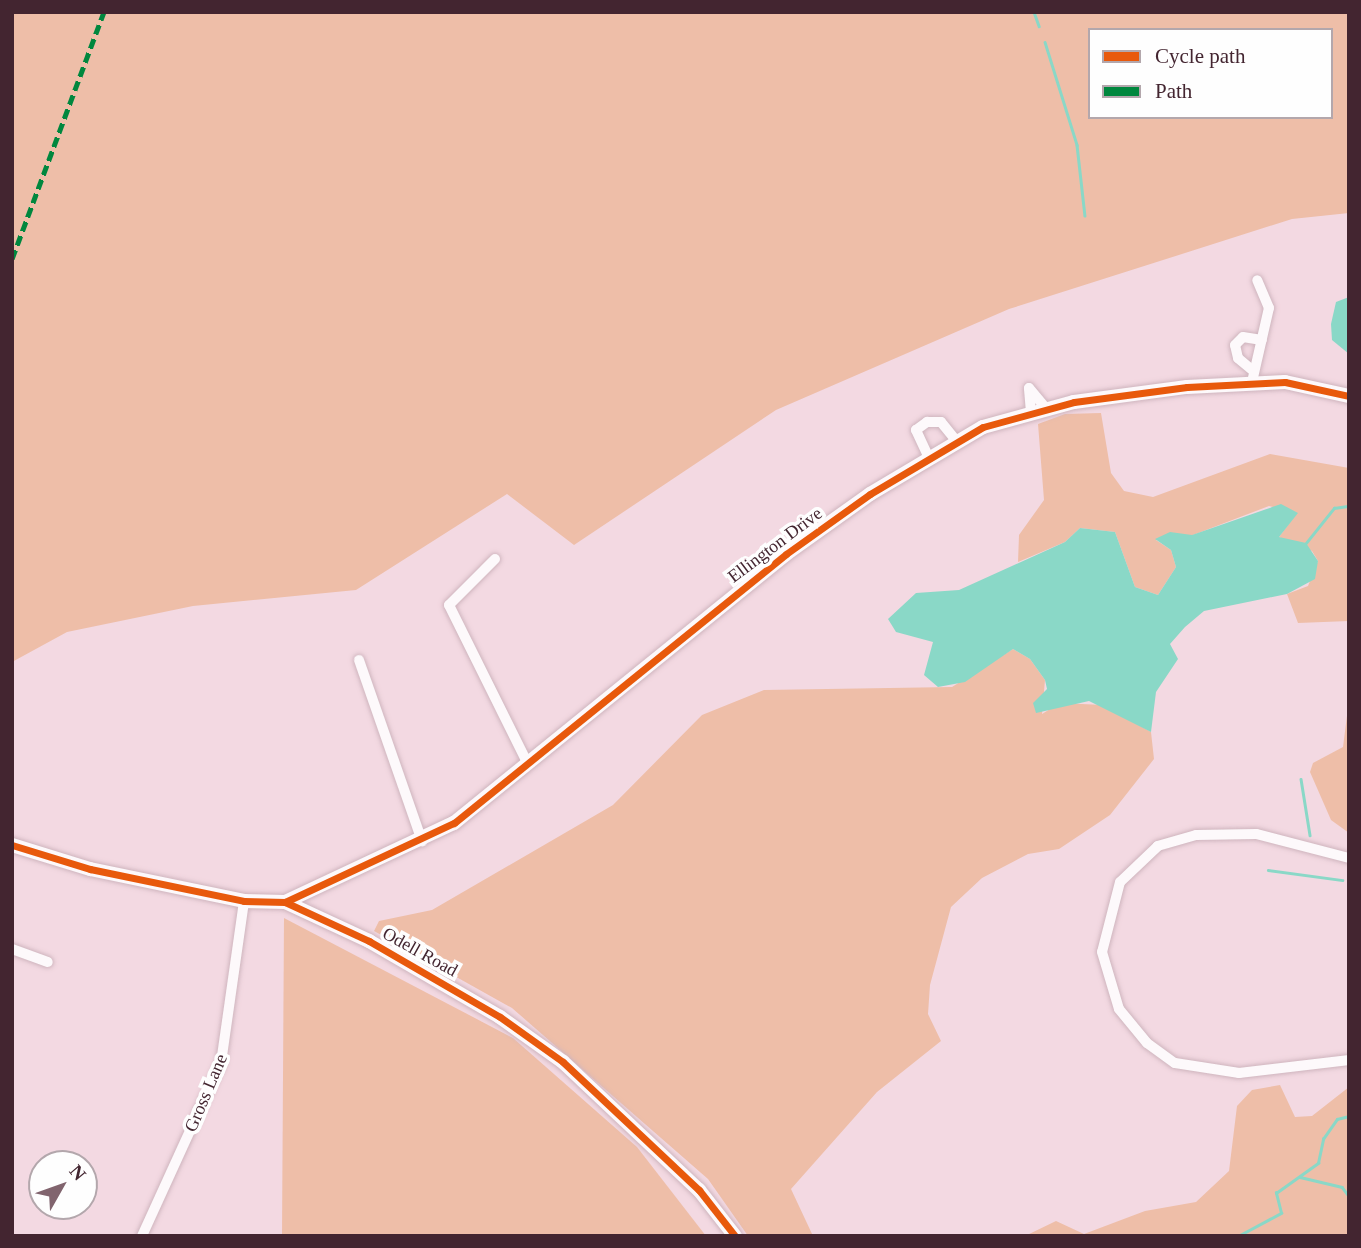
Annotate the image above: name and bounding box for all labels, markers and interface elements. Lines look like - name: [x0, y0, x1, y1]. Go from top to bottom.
- legend: [1088, 28, 1333, 119]
- text: Cycle path: [1155, 44, 1245, 68]
- text: Path: [1155, 79, 1192, 103]
- street label: Ellington Drive: [724, 503, 826, 587]
- street label: Odell Road: [379, 923, 461, 981]
- street label: Gross Lane: [180, 1051, 232, 1135]
- north arrow: [28, 1150, 98, 1220]
- text: N: [65, 1160, 90, 1184]

